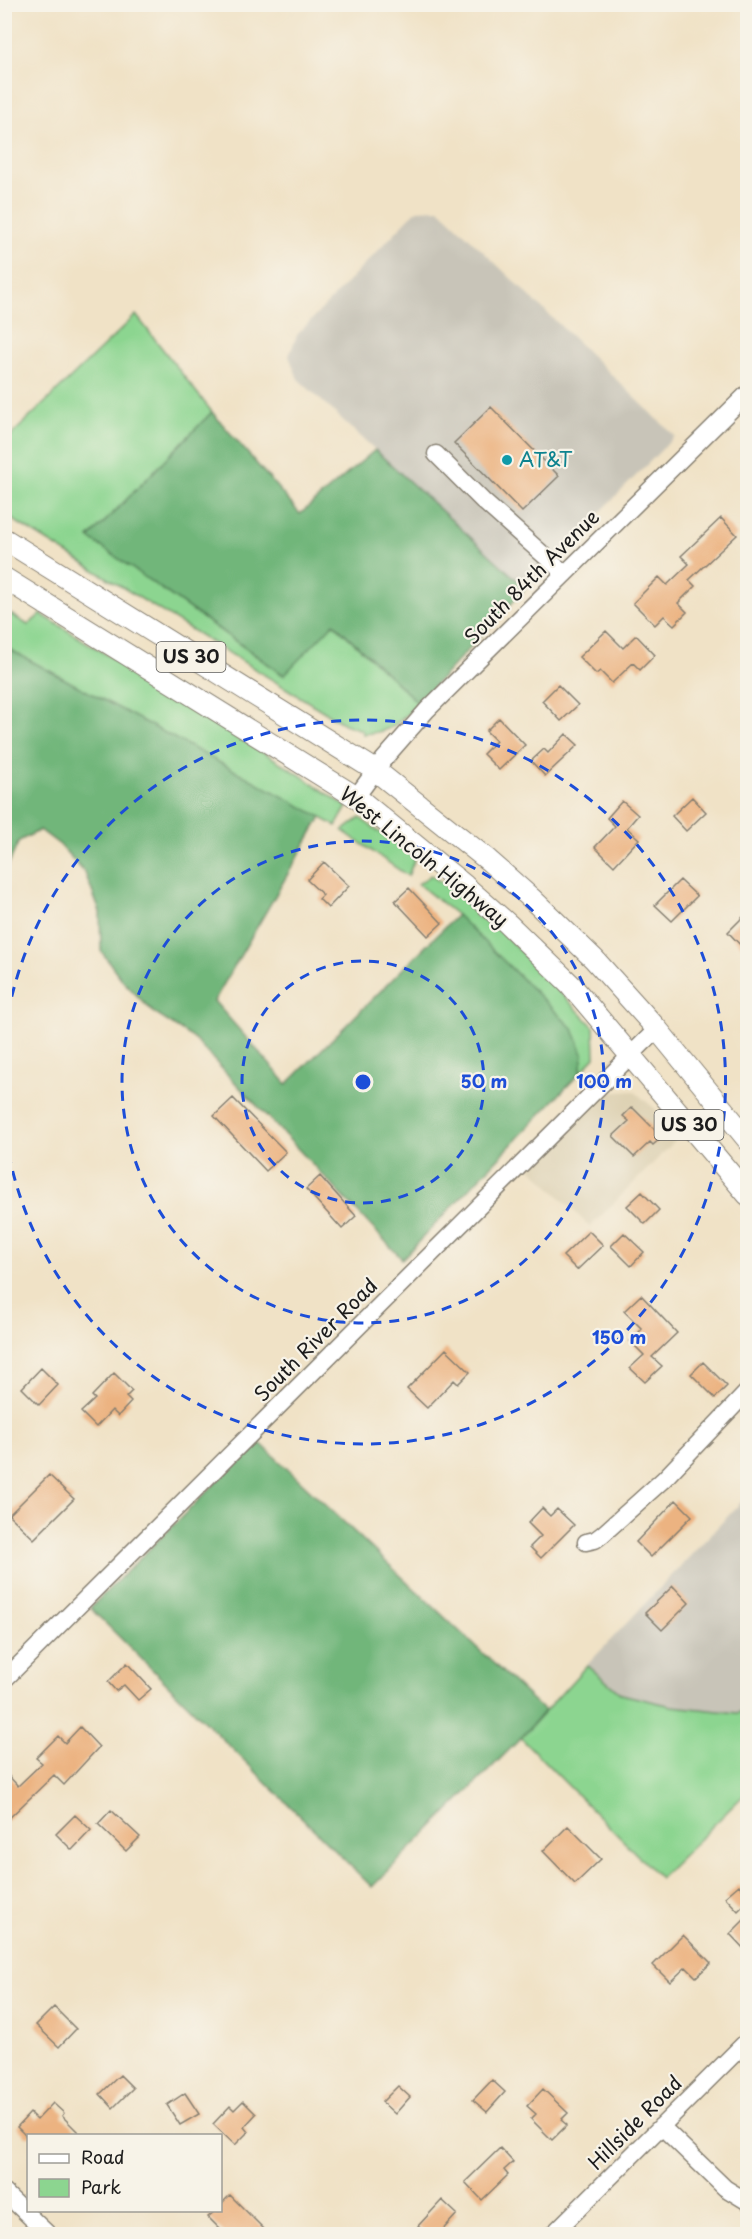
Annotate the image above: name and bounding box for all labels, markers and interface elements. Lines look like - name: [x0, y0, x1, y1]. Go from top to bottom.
- place label: AT&T: [519, 444, 573, 474]
- marker: AT&T: [500, 453, 514, 467]
- street label: South 84th Avenue: [457, 502, 606, 651]
- road number: US 30: [156, 642, 225, 672]
- street label: West Lincoln Highway: [334, 779, 516, 934]
- text: 50 m: [461, 1067, 507, 1094]
- text: 100 m: [576, 1067, 632, 1094]
- centre of rings: [353, 1072, 373, 1092]
- road number: US 30: [654, 1110, 724, 1140]
- street label: South River Road: [247, 1271, 384, 1408]
- text: 150 m: [592, 1323, 646, 1350]
- street label: Hillside Road: [580, 2068, 688, 2176]
- legend: [27, 2134, 222, 2212]
- text: Road: [81, 2143, 125, 2170]
- text: Park: [81, 2173, 121, 2200]

